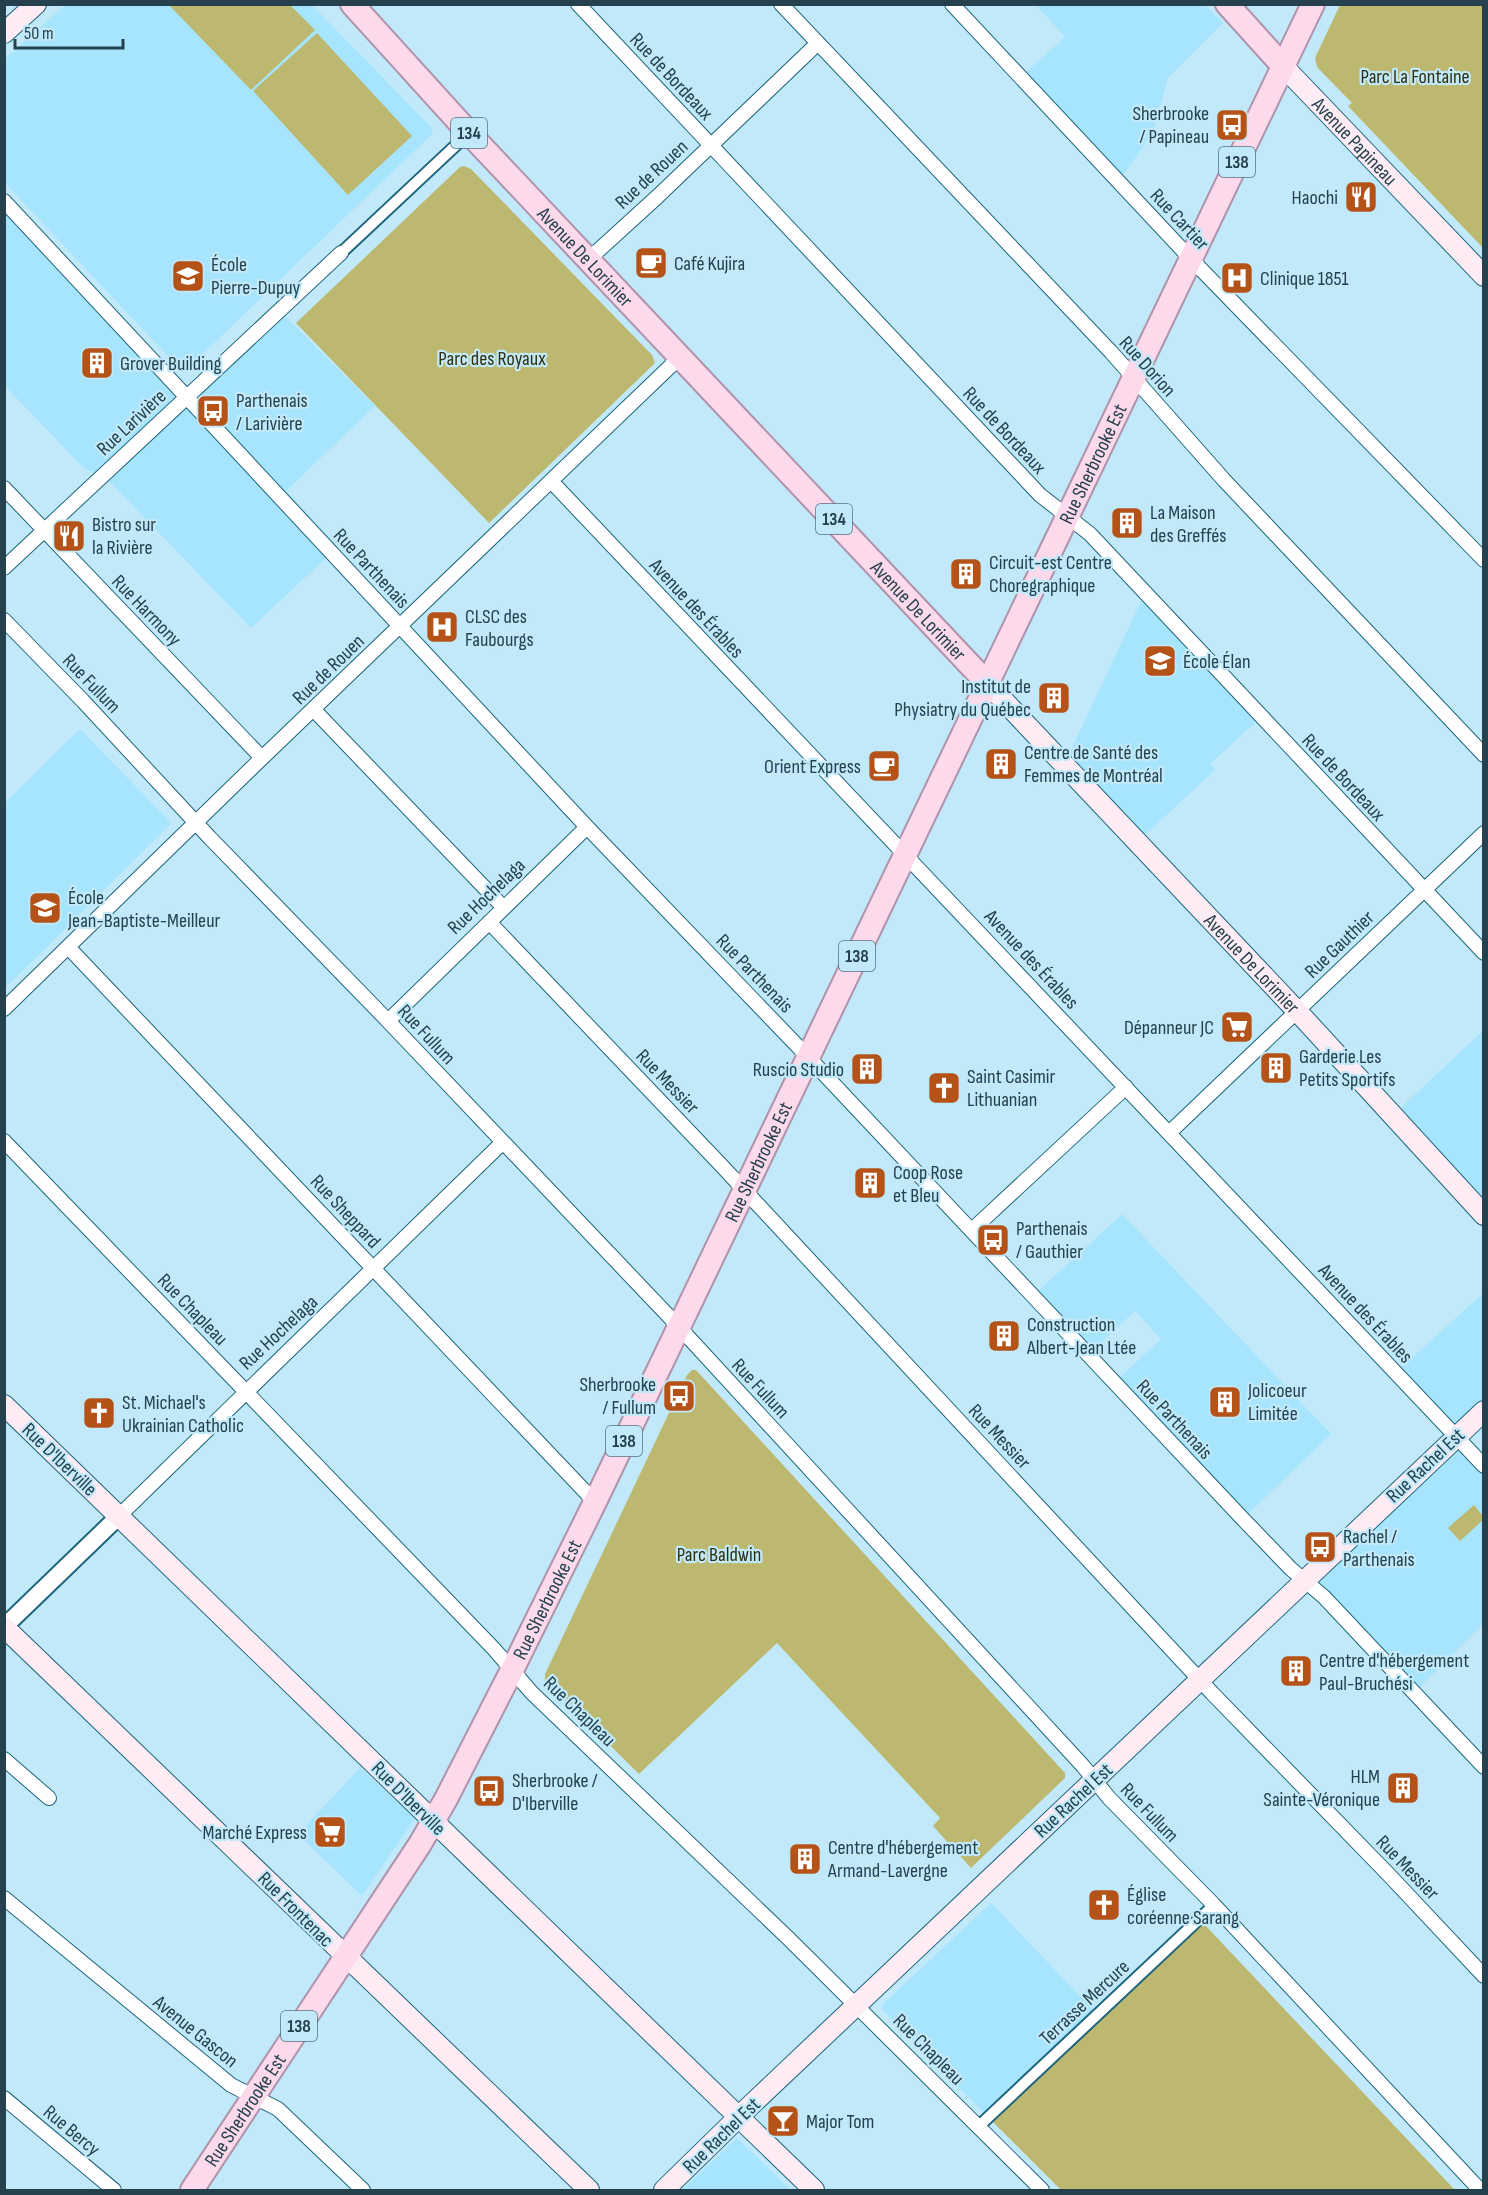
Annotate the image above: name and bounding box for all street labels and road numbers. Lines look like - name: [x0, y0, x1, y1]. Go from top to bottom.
- street label: Rue de Bordeaux: [625, 28, 718, 126]
- street label: Avenue Papineau: [1306, 92, 1402, 191]
- road number: 134: [451, 118, 487, 148]
- street label: Rue de Rouen: [610, 135, 693, 214]
- road number: 138: [1219, 147, 1255, 177]
- street label: Rue Cartier: [1145, 184, 1214, 256]
- street label: Avenue De Lorimier: [531, 202, 638, 313]
- street label: Rue Dorion: [1114, 331, 1181, 402]
- street label: Rue de Bordeaux: [958, 382, 1051, 480]
- street label: Rue Larivière: [92, 385, 171, 461]
- street label: Rue Sherbrooke Est: [1055, 400, 1133, 528]
- road number: 134: [816, 504, 852, 534]
- street label: Rue Parthenais: [328, 524, 414, 614]
- street label: Avenue des Érables: [643, 553, 748, 663]
- street label: Avenue De Lorimier: [864, 555, 971, 666]
- street label: Rue Harmony: [106, 570, 186, 652]
- street label: Rue de Rouen: [288, 630, 370, 710]
- street label: Rue Fullum: [57, 649, 125, 718]
- street label: Rue de Bordeaux: [1297, 729, 1390, 827]
- street label: Rue Hochelaga: [443, 854, 531, 940]
- street label: Avenue des Érables: [978, 904, 1083, 1014]
- street label: Rue Gauthier: [1300, 906, 1379, 984]
- street label: Avenue De Lorimier: [1198, 909, 1304, 1019]
- street label: Rue Parthenais: [711, 929, 798, 1018]
- road number: 138: [839, 941, 875, 971]
- street label: Rue Fullum: [392, 1000, 460, 1070]
- street label: Rue Messier: [631, 1044, 704, 1119]
- street label: Rue Sherbrooke Est: [720, 1098, 798, 1226]
- street label: Rue Sheppard: [305, 1170, 385, 1254]
- street label: Avenue des Érables: [1312, 1258, 1417, 1368]
- street label: Rue Chapleau: [152, 1269, 232, 1351]
- street label: Rue Hochelaga: [234, 1290, 323, 1375]
- street label: Rue Fullum: [726, 1354, 794, 1424]
- street label: Rue Parthenais: [1131, 1375, 1217, 1465]
- street label: Rue Messier: [963, 1399, 1036, 1474]
- street label: Rue D'Iberville: [17, 1418, 102, 1501]
- street label: Rue Rachel Est: [1381, 1423, 1470, 1508]
- road number: 138: [606, 1426, 642, 1456]
- street label: Rue Sherbrooke Est: [508, 1536, 587, 1664]
- street label: Rue Chapleau: [538, 1672, 620, 1752]
- street label: Rue D'Iberville: [366, 1757, 450, 1841]
- street label: Rue Rachel Est: [1029, 1758, 1118, 1843]
- street label: Rue Fullum: [1115, 1778, 1183, 1847]
- street label: Rue Messier: [1371, 1830, 1444, 1905]
- street label: Rue Frontenac: [252, 1867, 338, 1953]
- street label: Terrasse Mercure: [1035, 1955, 1135, 2050]
- street label: Avenue Gascon: [148, 1990, 242, 2073]
- street label: Rue Chapleau: [888, 2009, 969, 2090]
- road number: 138: [281, 2011, 317, 2041]
- street label: Rue Sherbrooke Est: [200, 2049, 292, 2171]
- street label: Rue Rachel Est: [678, 2093, 765, 2179]
- street label: Rue Bercy: [38, 2100, 105, 2162]

